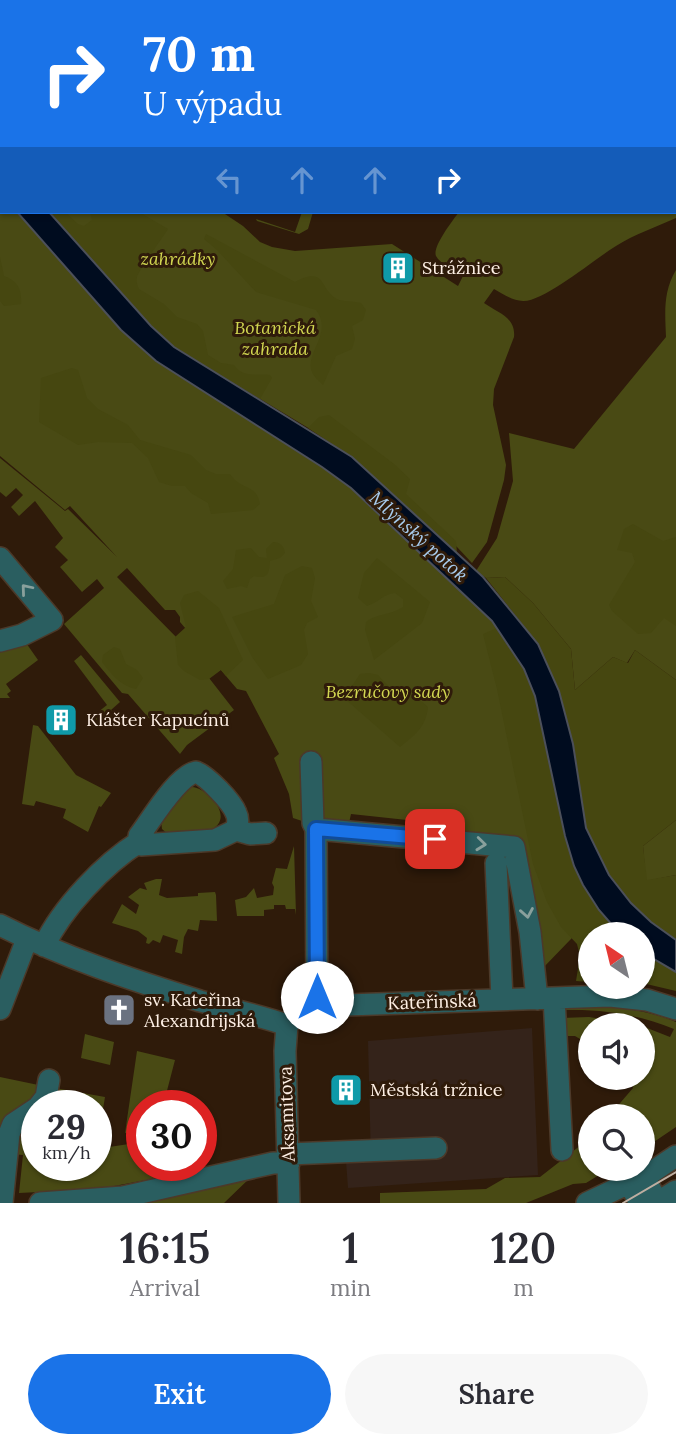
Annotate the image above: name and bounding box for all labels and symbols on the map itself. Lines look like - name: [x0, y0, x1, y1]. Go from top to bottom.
- park label: zahrádky: [140, 247, 216, 270]
- building icon: Strážnice: [379, 249, 417, 287]
- place label: Strážnice: [422, 256, 501, 279]
- park label: Botanická zahrada: [234, 316, 316, 360]
- water label: Mlýnský potok: [365, 485, 473, 587]
- one-way arrow: [22, 584, 34, 597]
- park label: Bezručovy sady: [325, 680, 451, 703]
- building icon: Klášter Kapucínů: [42, 701, 80, 739]
- place label: Klášter Kapucínů: [86, 708, 230, 731]
- pin: [405, 809, 465, 869]
- one-way arrow: [476, 836, 487, 851]
- one-way arrow: [518, 907, 533, 919]
- north arrow: [578, 922, 654, 999]
- position arrow: [280, 960, 354, 1034]
- place label: sv. Kateřina Alexandrijská: [143, 988, 255, 1032]
- street label: Kateřinská: [387, 988, 477, 1015]
- church icon: sv. Kateřina Alexandrijská: [100, 991, 138, 1029]
- street label: Aksamitova: [273, 1066, 300, 1163]
- building icon: Městská tržnice: [327, 1071, 365, 1109]
- place label: Městská tržnice: [370, 1078, 503, 1101]
- speed limit sign: 30: [126, 1090, 217, 1181]

